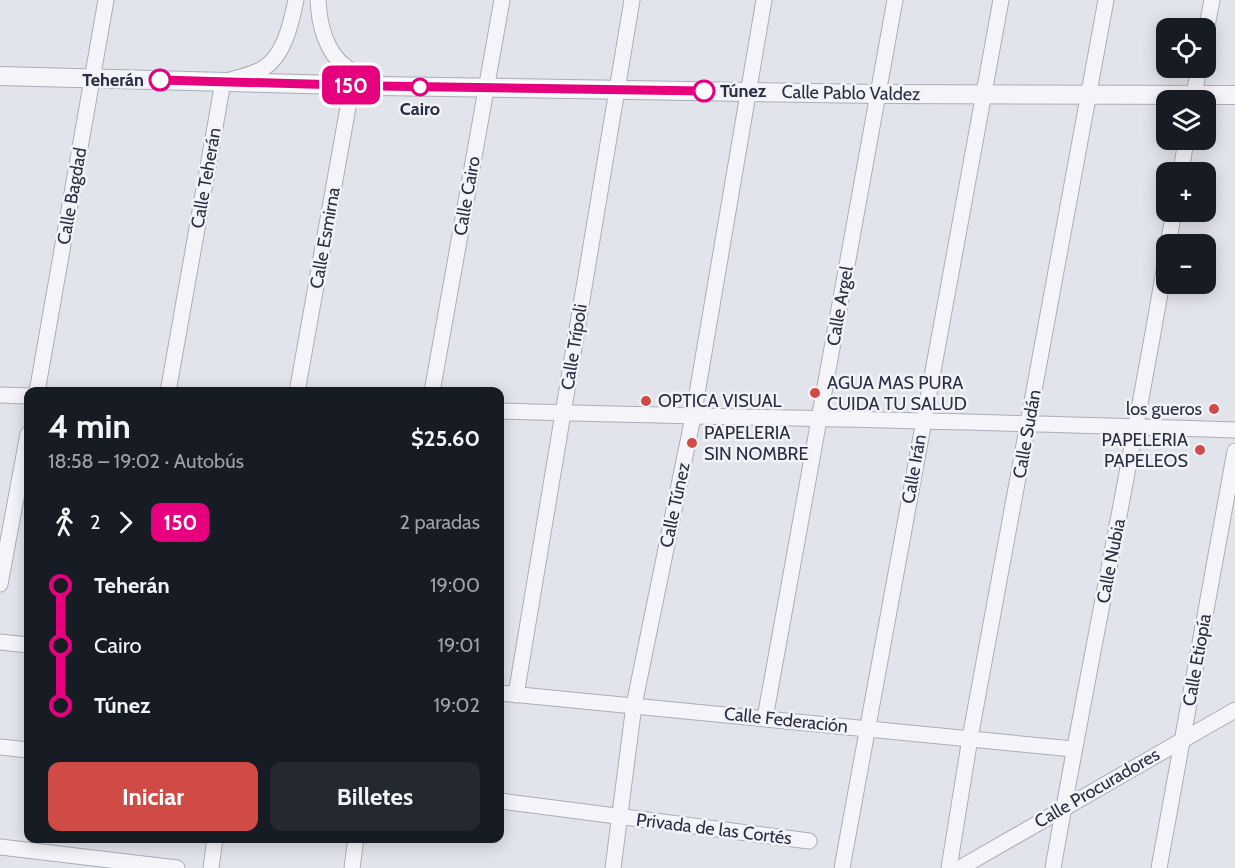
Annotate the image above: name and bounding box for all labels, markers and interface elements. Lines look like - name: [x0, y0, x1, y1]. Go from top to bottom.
- map controls: [1156, 18, 1216, 294]
- button: locate: [1156, 18, 1216, 78]
- line badge: 150: [316, 66, 386, 104]
- place label: Teherán: [82, 69, 144, 91]
- marker: Teherán: [149, 69, 171, 91]
- text: 150: [334, 73, 368, 98]
- marker: Cairo: [411, 78, 429, 96]
- marker: Túnez: [693, 80, 715, 102]
- place label: Túnez: [720, 80, 767, 102]
- street label: Calle Pablo Valdez: [781, 81, 921, 105]
- button: layers: [1156, 90, 1216, 150]
- place label: Cairo: [400, 98, 440, 120]
- street label: Calle Teherán: [186, 126, 226, 230]
- street label: Calle Bagdad: [53, 146, 91, 246]
- street label: Calle Cairo: [449, 154, 485, 237]
- button: +: [1156, 162, 1216, 222]
- street label: Calle Esmirna: [305, 185, 345, 290]
- button: −: [1156, 234, 1216, 294]
- street label: Calle Argel: [822, 264, 858, 348]
- street label: Calle Trípoli: [556, 302, 592, 392]
- place label: AGUA MAS PURA CUIDA TU SALUD: [827, 372, 967, 415]
- marker: AGUA MAS PURA CUIDA TU SALUD: [808, 386, 822, 400]
- street label: Calle Sudán: [1008, 388, 1046, 480]
- place label: OPTICA VISUAL: [658, 390, 782, 412]
- marker: OPTICA VISUAL: [639, 394, 653, 408]
- place label: los gueros: [1126, 398, 1202, 420]
- marker: los gueros: [1207, 402, 1221, 416]
- text: 4 min: [48, 406, 131, 446]
- place label: PAPELERIA SIN NOMBRE: [704, 422, 808, 465]
- text: $25.60: [411, 425, 480, 452]
- place label: PAPELERIA PAPELEOS: [1102, 429, 1188, 472]
- street label: Calle Irán: [897, 433, 931, 505]
- marker: PAPELERIA SIN NOMBRE: [685, 436, 699, 450]
- marker: PAPELERIA PAPELEOS: [1193, 443, 1207, 457]
- text: 18:58 – 19:02 · Autobús: [48, 449, 244, 473]
- street label: Calle Túnez: [655, 460, 695, 550]
- icon: walk: [48, 506, 81, 539]
- icon: forward: [109, 506, 142, 539]
- text: 2: [90, 510, 100, 534]
- text: 150: [163, 510, 197, 535]
- text: 2 paradas: [400, 510, 480, 534]
- street label: Calle Nubia: [1092, 516, 1130, 605]
- text: Teherán: [94, 572, 170, 599]
- text: 19:00: [430, 573, 480, 597]
- street label: Calle Etiopía: [1178, 612, 1216, 708]
- text: Cairo: [94, 632, 142, 659]
- text: 19:01: [437, 633, 480, 657]
- text: Túnez: [94, 692, 150, 719]
- text: 19:02: [434, 693, 480, 717]
- street label: Calle Federación: [723, 703, 849, 737]
- street label: Calle Procuradores: [1031, 743, 1163, 833]
- button: Iniciar: [48, 762, 258, 831]
- button: Billetes: [270, 762, 480, 831]
- street label: Privada de las Cortés: [635, 809, 793, 849]

